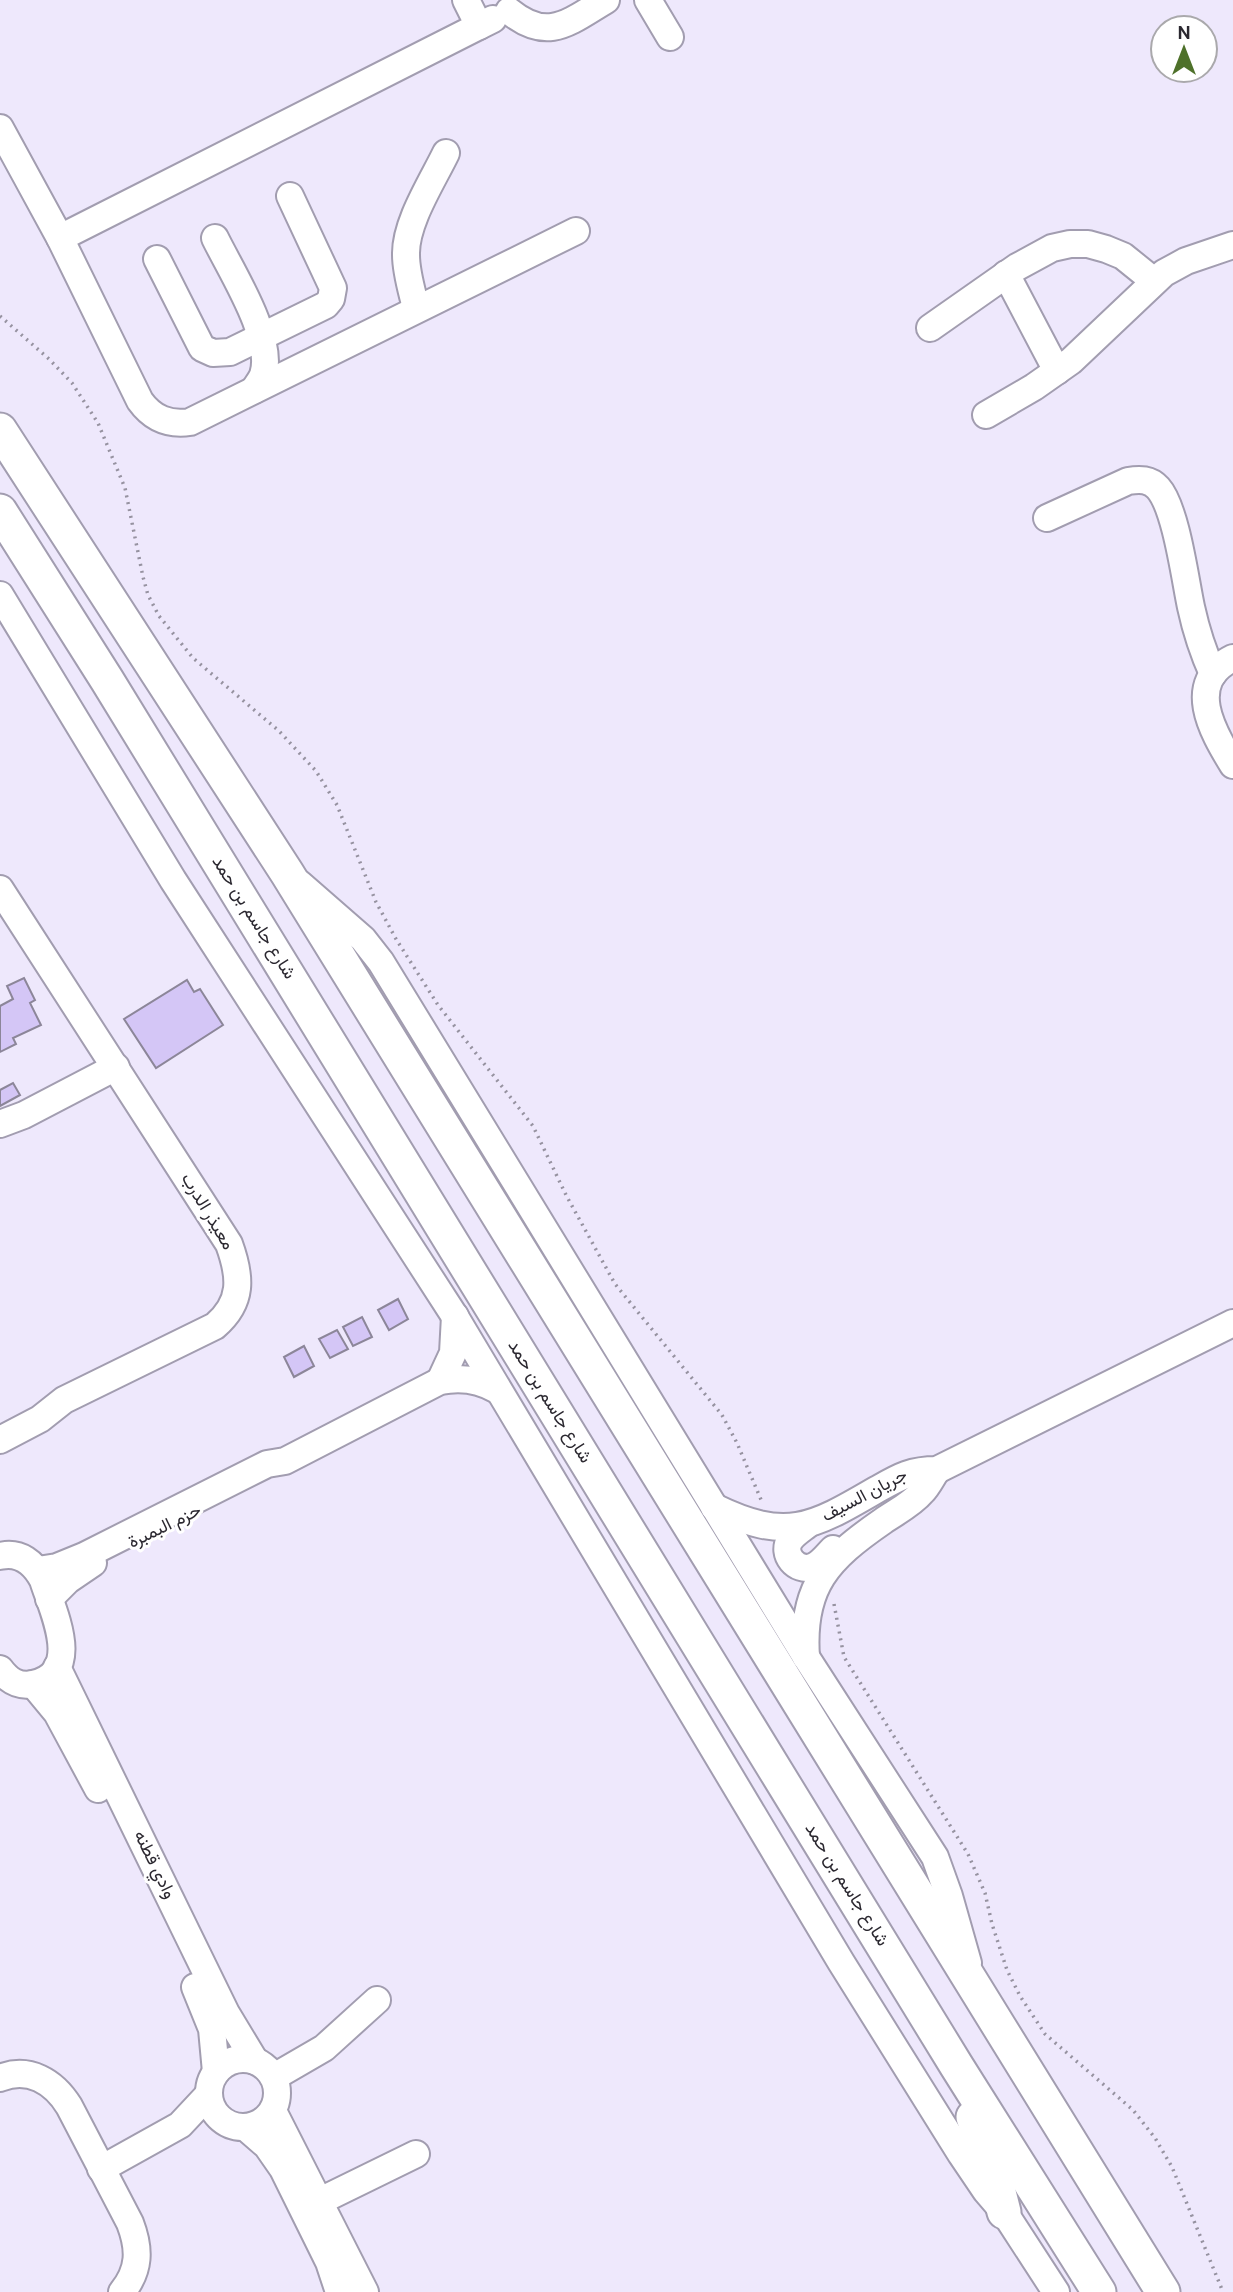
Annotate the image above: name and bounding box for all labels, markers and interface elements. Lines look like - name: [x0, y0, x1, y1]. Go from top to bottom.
- north arrow: [1149, 14, 1219, 84]
- text: N: [1177, 22, 1191, 46]
- street label: شارع جاسم بن حمد: [206, 852, 300, 984]
- street label: معيذر الدرب: [175, 1169, 239, 1255]
- street label: شارع جاسم بن حمد: [502, 1336, 596, 1468]
- street label: جريان السيف: [818, 1464, 912, 1528]
- street label: حزم البمبرة: [125, 1499, 205, 1555]
- street label: شارع جاسم بن حمد: [799, 1819, 893, 1951]
- street label: وادي قطنه: [126, 1827, 180, 1904]

